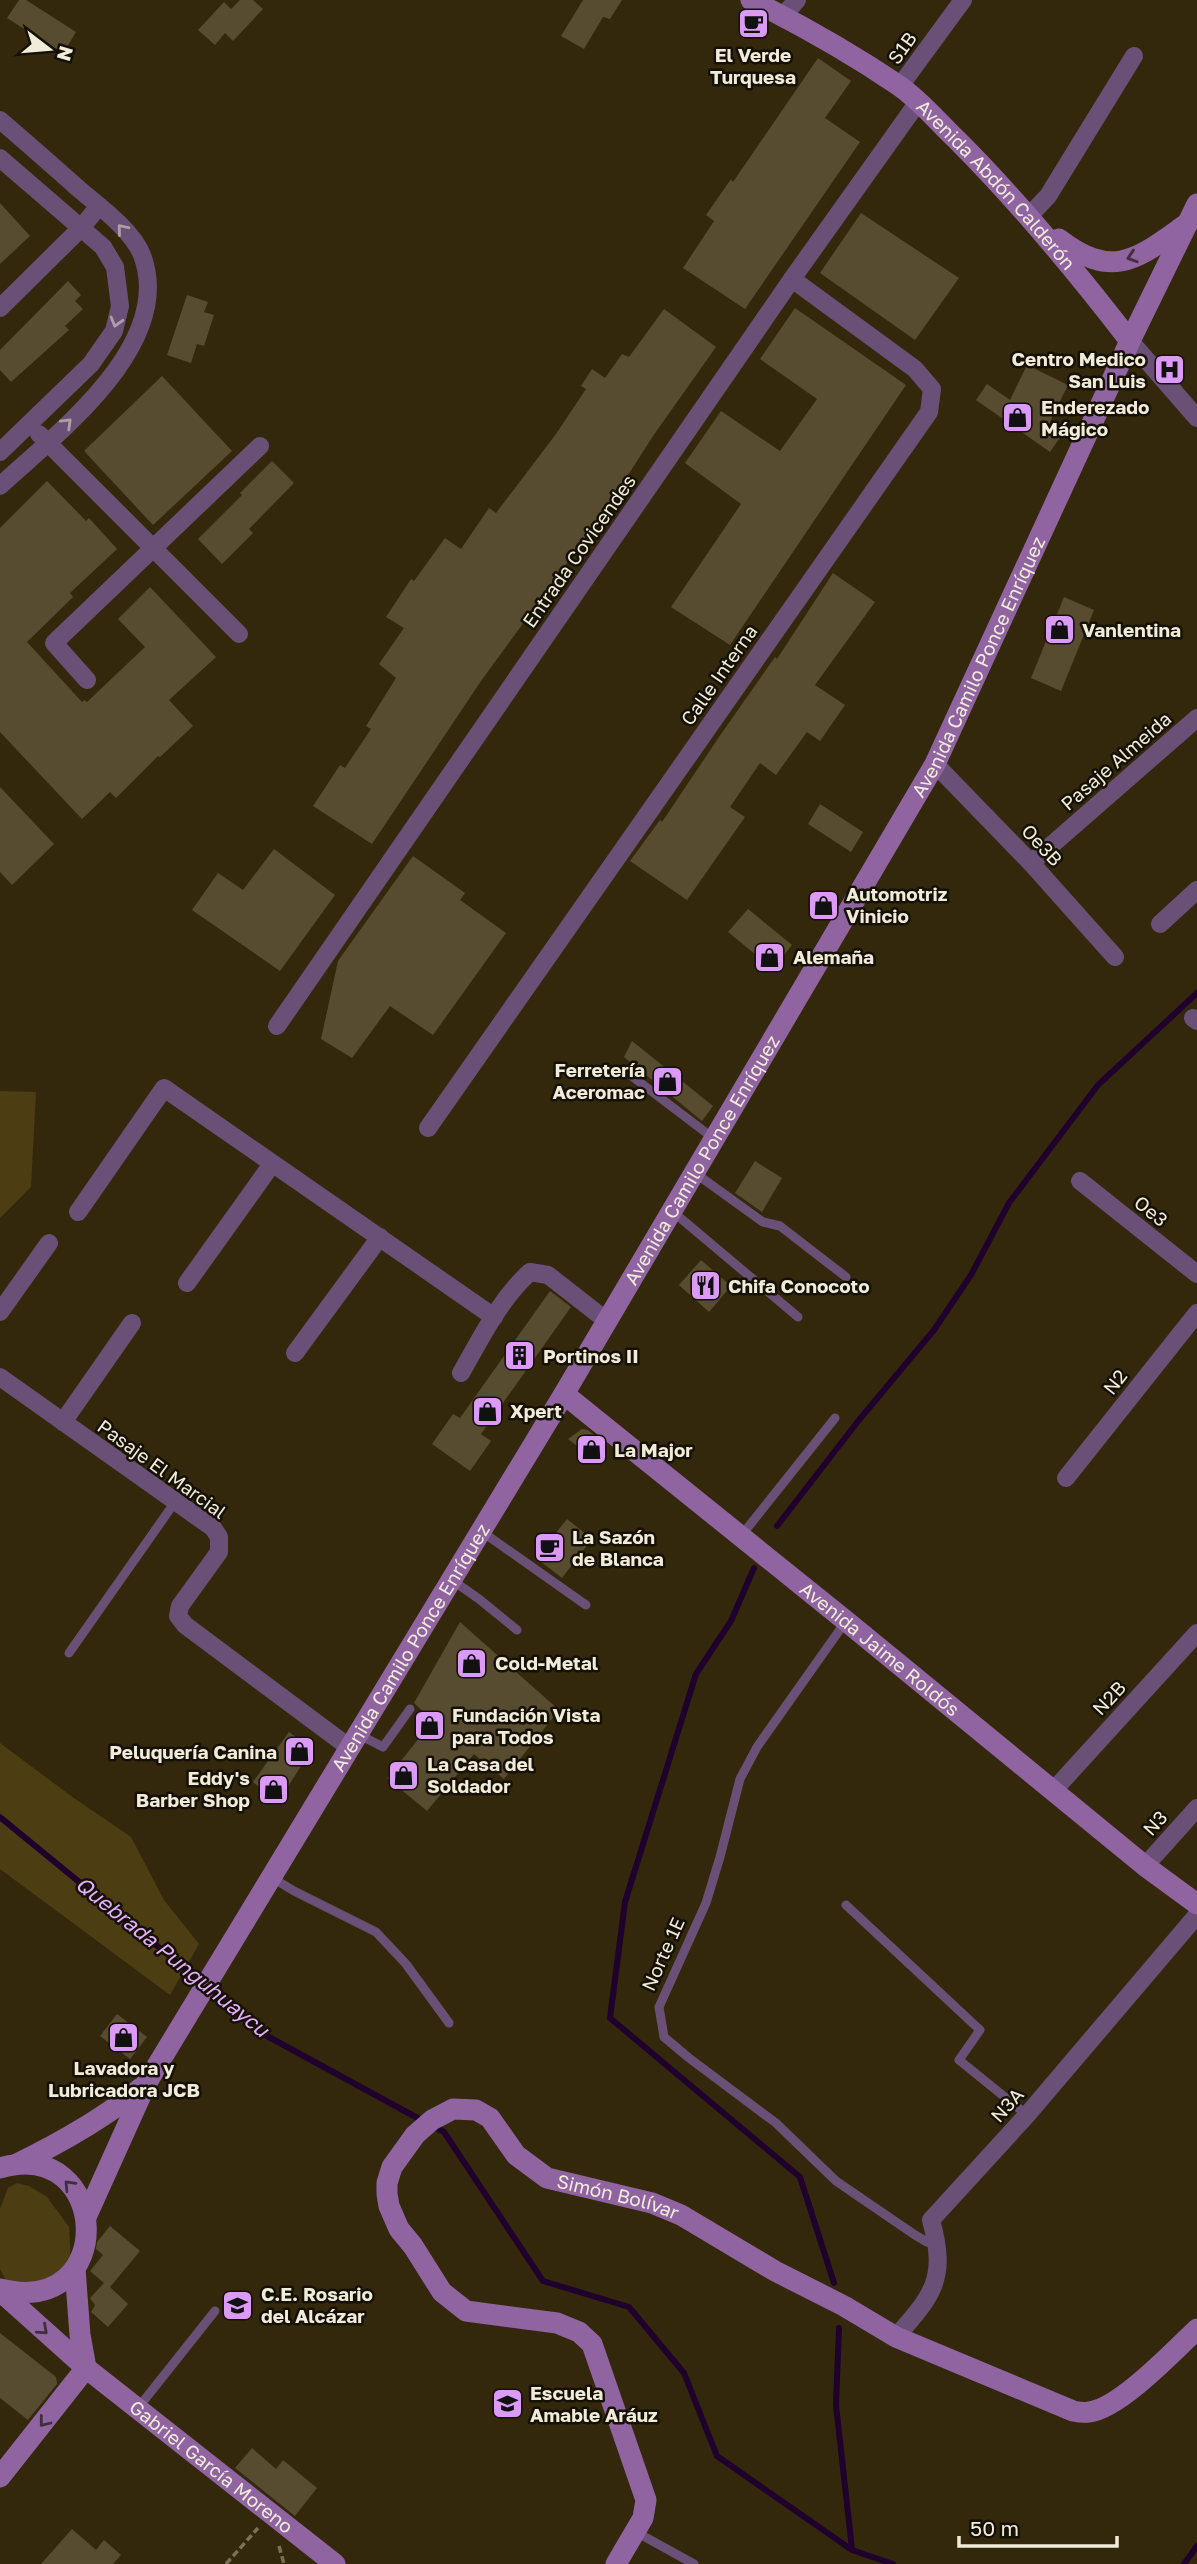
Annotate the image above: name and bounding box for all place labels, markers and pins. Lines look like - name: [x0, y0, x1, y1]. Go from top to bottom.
- cafe icon: El Verde Turquesa: [736, 7, 770, 41]
- place label: El Verde Turquesa: [710, 43, 796, 88]
- place label: Centro Medico San Luis: [1012, 347, 1146, 392]
- hospital icon: Centro Medico San Luis: [1152, 353, 1186, 387]
- place label: Enderezado Mágico: [1041, 395, 1149, 440]
- shop icon: Enderezado Mágico: [1001, 401, 1035, 435]
- shop icon: Vanlentina: [1042, 613, 1076, 647]
- place label: Vanlentina: [1082, 618, 1181, 641]
- place label: Automotriz Vinicio: [846, 882, 948, 927]
- shop icon: Automotriz Vinicio: [806, 888, 840, 922]
- shop icon: Alemaña: [753, 940, 787, 974]
- place label: Alemaña: [793, 945, 874, 968]
- place label: Ferretería Aceromac: [552, 1058, 645, 1103]
- shop icon: Ferretería Aceromac: [651, 1064, 685, 1098]
- restaurant icon: Chifa Conocoto: [688, 1269, 722, 1303]
- place label: Chifa Conocoto: [728, 1274, 870, 1297]
- building icon: Portinos II: [503, 1339, 537, 1373]
- place label: Portinos II: [543, 1344, 639, 1367]
- shop icon: Xpert: [470, 1394, 504, 1428]
- place label: Xpert: [510, 1399, 562, 1422]
- shop icon: La Major: [574, 1433, 608, 1467]
- place label: La Major: [614, 1438, 693, 1461]
- place label: La Sazón de Blanca: [572, 1525, 664, 1570]
- cafe icon: La Sazón de Blanca: [532, 1531, 566, 1565]
- shop icon: Cold-Metal: [455, 1646, 489, 1680]
- place label: Cold-Metal: [495, 1651, 598, 1674]
- place label: Fundación Vista para Todos: [452, 1703, 600, 1748]
- shop icon: Fundación Vista para Todos: [412, 1709, 446, 1743]
- shop icon: Peluquería Canina: [283, 1735, 317, 1769]
- place label: Peluquería Canina: [109, 1740, 277, 1763]
- place label: La Casa del Soldador: [427, 1752, 534, 1797]
- shop icon: La Casa del Soldador: [387, 1758, 421, 1792]
- place label: Eddy's Barber Shop: [136, 1766, 250, 1811]
- shop icon: Eddy's Barber Shop: [256, 1772, 290, 1806]
- shop icon: Lavadora y Lubricadora JCB: [107, 2020, 141, 2054]
- place label: Lavadora y Lubricadora JCB: [48, 2056, 200, 2101]
- place label: C.E. Rosario del Alcázar: [261, 2282, 373, 2327]
- school or university icon: C.E. Rosario del Alcázar: [221, 2288, 255, 2322]
- place label: Escuela Amable Aráuz: [530, 2381, 658, 2426]
- school or university icon: Escuela Amable Aráuz: [490, 2387, 524, 2421]

